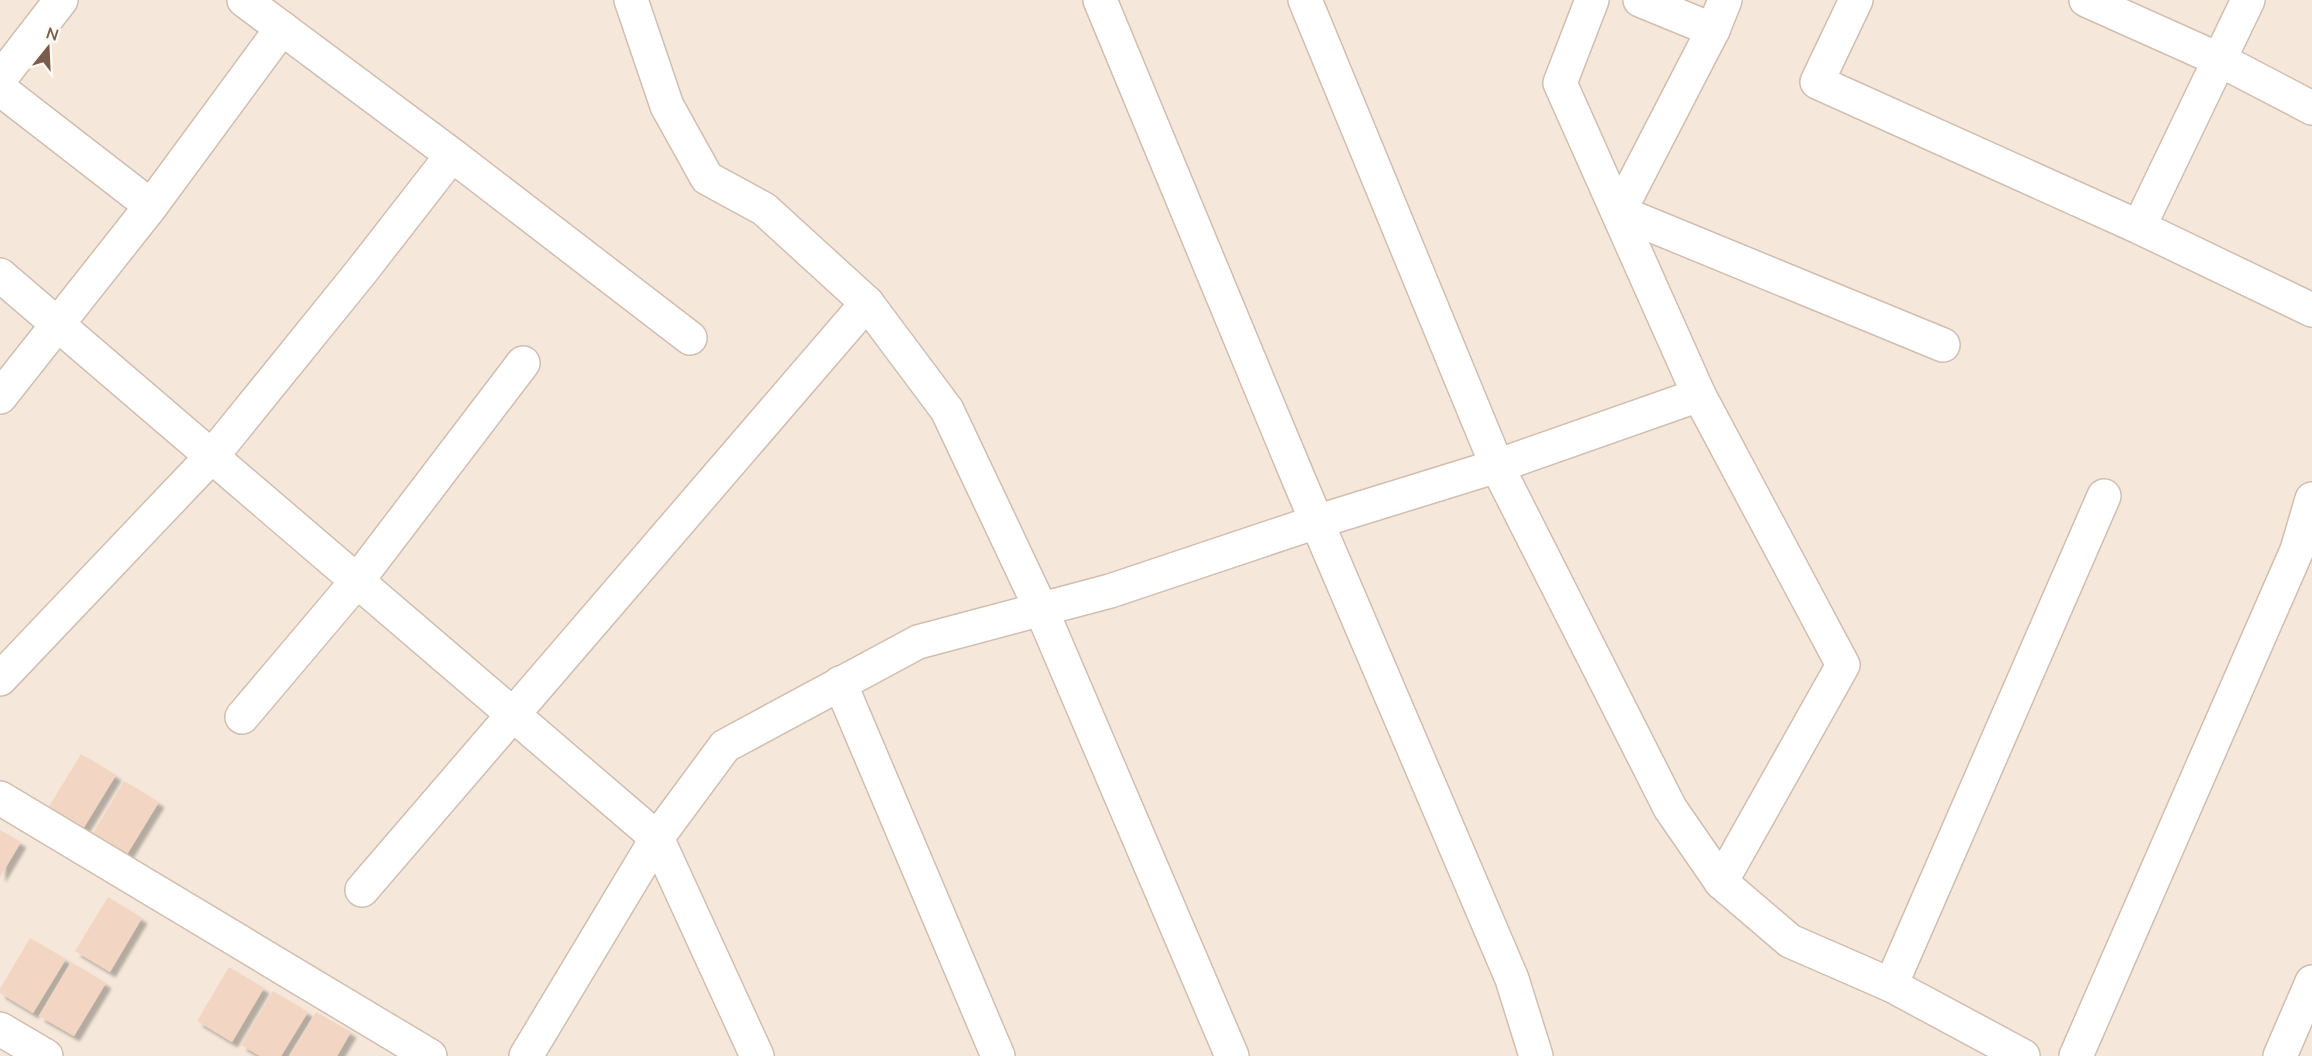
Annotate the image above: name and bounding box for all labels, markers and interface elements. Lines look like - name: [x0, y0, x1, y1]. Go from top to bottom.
- north arrow: [18, 18, 78, 78]
- text: N: [43, 22, 61, 47]

